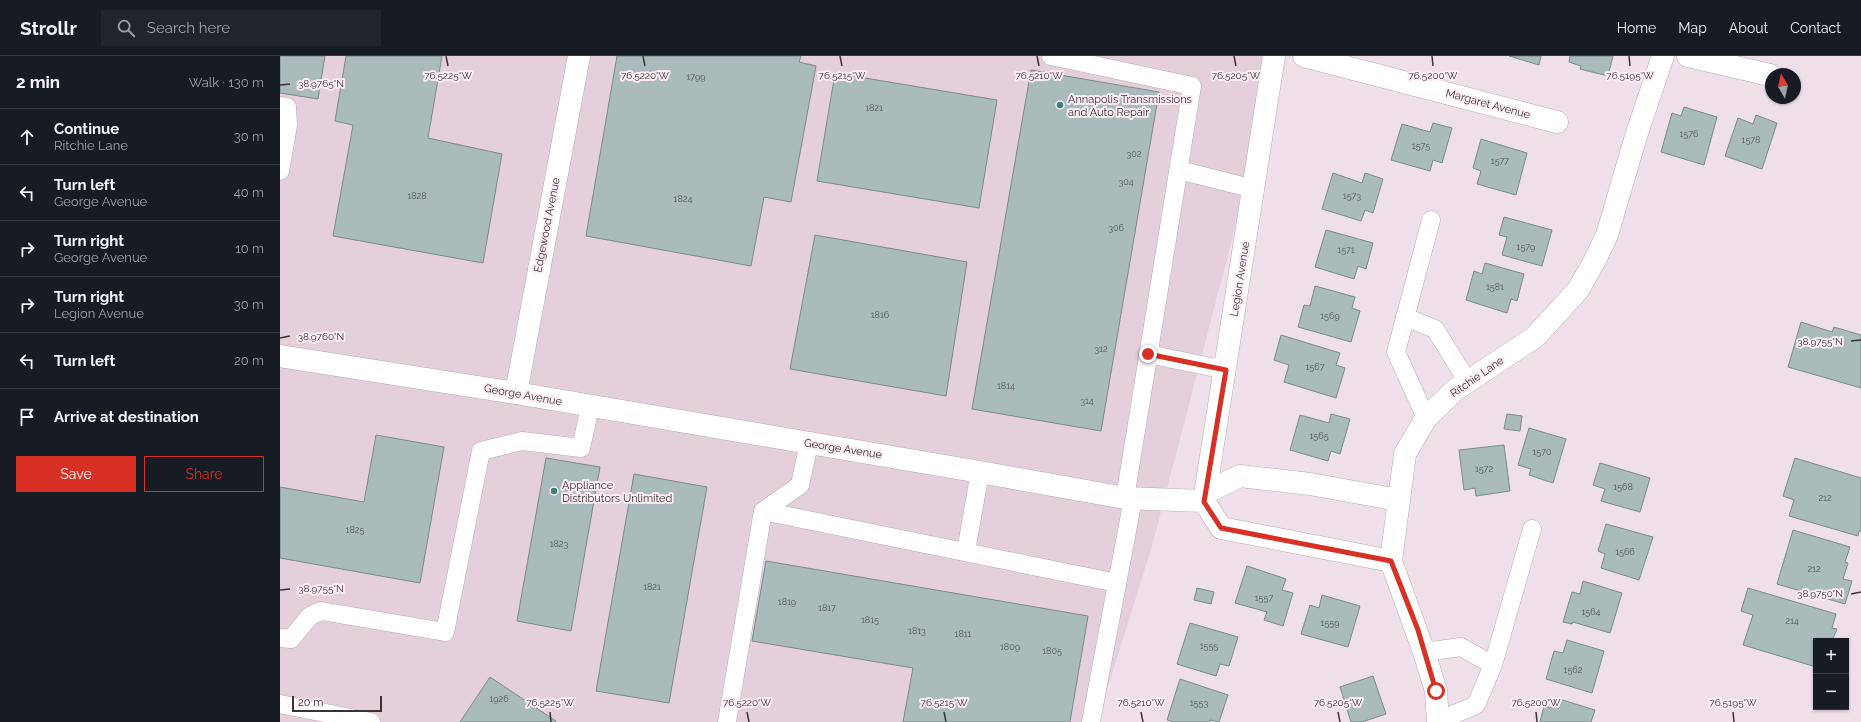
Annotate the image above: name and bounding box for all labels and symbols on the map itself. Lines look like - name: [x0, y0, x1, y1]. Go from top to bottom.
- north arrow: [1765, 68, 1801, 104]
- text: 76.5225°W: [424, 70, 472, 81]
- text: 76.5220°W: [621, 70, 670, 81]
- text: 76.5215°W: [819, 70, 866, 81]
- text: 76.5210°W: [1015, 70, 1063, 81]
- text: 76.5205°W: [1212, 70, 1261, 81]
- text: 76.5200°W: [1408, 70, 1458, 81]
- text: 76.5195°W: [1606, 70, 1654, 81]
- house number: 1799: [686, 72, 706, 82]
- text: 38.9765°N: [298, 78, 344, 89]
- street label: Margaret Avenue: [1444, 86, 1532, 122]
- place label: Annapolis Transmissions and Auto Repair: [1068, 93, 1192, 119]
- marker: Annapolis Transmissions and Auto Repair: [1055, 100, 1065, 110]
- house number: 1821: [865, 103, 883, 113]
- house number: 1576: [1680, 129, 1699, 139]
- house number: 1578: [1742, 135, 1760, 145]
- house number: 1575: [1412, 141, 1430, 151]
- house number: 302: [1126, 149, 1142, 159]
- house number: 1577: [1491, 156, 1509, 166]
- street label: Edgewood Avenue: [531, 176, 563, 273]
- house number: 304: [1118, 177, 1134, 187]
- house number: 1828: [407, 191, 427, 201]
- house number: 1573: [1343, 191, 1361, 201]
- house number: 1824: [674, 194, 692, 204]
- house number: 306: [1108, 223, 1124, 233]
- street label: Legion Avenue: [1228, 240, 1252, 318]
- house number: 1579: [1517, 242, 1535, 252]
- house number: 1571: [1337, 245, 1355, 255]
- house number: 1581: [1486, 282, 1504, 292]
- house number: 1816: [871, 310, 890, 320]
- house number: 1569: [1320, 311, 1340, 321]
- text: 38.9760°N: [298, 331, 344, 342]
- text: 38.9755°N: [1797, 336, 1843, 347]
- house number: 312: [1094, 344, 1108, 354]
- route end: [1139, 345, 1157, 363]
- street label: Ritchie Lane: [1448, 353, 1507, 400]
- house number: 1567: [1306, 362, 1325, 372]
- house number: 1814: [997, 381, 1015, 391]
- street label: George Avenue: [483, 382, 564, 408]
- house number: 314: [1080, 396, 1094, 406]
- house number: 1565: [1309, 431, 1329, 441]
- street label: George Avenue: [803, 436, 884, 462]
- house number: 1570: [1532, 447, 1552, 457]
- house number: 1572: [1475, 464, 1493, 474]
- place label: Appliance Distributors Unlimited: [562, 479, 673, 505]
- house number: 1568: [1613, 482, 1633, 492]
- marker: Appliance Distributors Unlimited: [549, 486, 559, 496]
- house number: 212: [1818, 493, 1832, 503]
- house number: 1825: [346, 525, 364, 535]
- house number: 1823: [550, 539, 569, 549]
- house number: 1566: [1615, 547, 1635, 557]
- house number: 212: [1807, 564, 1821, 574]
- house number: 1821: [643, 582, 661, 592]
- text: 38.9755°N: [298, 583, 344, 594]
- text: 38.9750°N: [1797, 588, 1843, 599]
- house number: 1557: [1255, 593, 1273, 603]
- house number: 1819: [778, 597, 796, 607]
- house number: 1817: [818, 603, 836, 613]
- house number: 1564: [1581, 607, 1601, 617]
- house number: 1815: [861, 615, 879, 625]
- house number: 214: [1785, 616, 1799, 626]
- house number: 1559: [1321, 618, 1339, 628]
- house number: 1813: [908, 626, 926, 636]
- house number: 1811: [955, 629, 972, 639]
- house number: 1555: [1200, 641, 1218, 651]
- house number: 1809: [1000, 642, 1020, 652]
- house number: 1805: [1042, 646, 1062, 656]
- house number: 1562: [1564, 665, 1583, 675]
- route start: [1427, 682, 1445, 700]
- scale bar: [292, 694, 382, 713]
- house number: 1926: [489, 694, 509, 704]
- text: 76.5225°W: [526, 697, 574, 708]
- text: 76.5220°W: [723, 697, 772, 708]
- text: 76.5215°W: [921, 697, 968, 708]
- text: 76.5210°W: [1117, 697, 1165, 708]
- text: 76.5205°W: [1314, 697, 1363, 708]
- text: 76.5200°W: [1511, 697, 1561, 708]
- text: 76.5195°W: [1709, 697, 1757, 708]
- house number: 1553: [1190, 698, 1208, 708]

